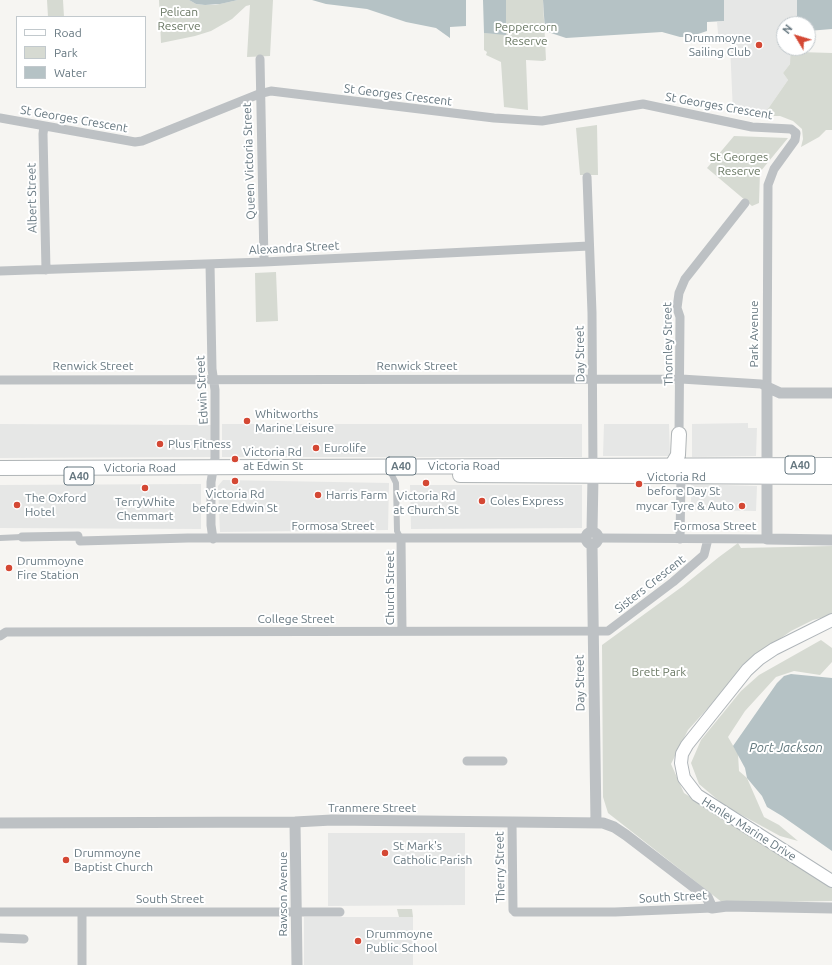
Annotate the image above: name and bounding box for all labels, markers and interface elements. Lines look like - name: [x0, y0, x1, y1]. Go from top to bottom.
- park label: Pelican Reserve: [157, 5, 201, 33]
- legend: [16, 16, 146, 88]
- north arrow: [776, 16, 816, 56]
- park label: Peppercorn Reserve: [495, 20, 557, 48]
- text: N: [780, 22, 795, 36]
- text: Road: [54, 26, 82, 39]
- place label: Drummoyne Sailing Club: [684, 31, 751, 59]
- marker: Drummoyne Sailing Club: [754, 40, 764, 50]
- text: Park: [54, 46, 78, 59]
- text: Water: [54, 66, 87, 79]
- street label: St Georges Crescent: [343, 81, 453, 109]
- street label: St Georges Crescent: [664, 89, 774, 123]
- street label: St Georges Crescent: [19, 102, 129, 136]
- street label: Queen Victoria Street: [240, 102, 258, 220]
- park label: St Georges Reserve: [710, 150, 768, 178]
- street label: Albert Street: [24, 163, 40, 233]
- street label: Alexandra Street: [248, 238, 340, 258]
- street label: Park Avenue: [747, 300, 761, 368]
- street label: Thornley Street: [660, 302, 676, 386]
- street label: Day Street: [572, 326, 588, 382]
- street label: Edwin Street: [193, 355, 211, 425]
- street label: Renwick Street: [52, 359, 134, 373]
- street label: Renwick Street: [376, 359, 458, 373]
- place label: Whitworths Marine Leisure: [255, 407, 334, 435]
- marker: Whitworths Marine Leisure: [242, 416, 252, 426]
- place label: Plus Fitness: [168, 437, 231, 451]
- marker: Plus Fitness: [155, 439, 165, 449]
- place label: Eurolife: [324, 441, 366, 455]
- marker: Eurolife: [311, 443, 321, 453]
- place label: Victoria Rd at Edwin St: [243, 445, 303, 473]
- marker: Victoria Rd at Edwin St: [230, 454, 240, 464]
- road number: A40: [785, 456, 815, 474]
- road number: A40: [386, 457, 416, 475]
- street label: Victoria Road: [428, 459, 500, 473]
- street label: Victoria Road: [104, 461, 176, 475]
- road number: A40: [64, 467, 94, 485]
- place label: Victoria Rd before Day St: [647, 470, 720, 498]
- marker: Victoria Rd before Edwin St: [230, 476, 240, 486]
- marker: Victoria Rd at Church St: [421, 478, 431, 488]
- marker: Victoria Rd before Day St: [634, 479, 644, 489]
- marker: TerryWhite Chemmart: [140, 483, 150, 493]
- place label: Victoria Rd before Edwin St: [192, 487, 278, 515]
- place label: Harris Farm: [326, 488, 387, 502]
- place label: Victoria Rd at Church St: [393, 489, 459, 517]
- marker: Harris Farm: [313, 490, 323, 500]
- place label: The Oxford Hotel: [25, 491, 86, 519]
- place label: Coles Express: [490, 494, 564, 508]
- place label: TerryWhite Chemmart: [115, 495, 175, 523]
- marker: Coles Express: [477, 496, 487, 506]
- place label: mycar Tyre & Auto: [636, 499, 734, 513]
- marker: The Oxford Hotel: [12, 500, 22, 510]
- marker: mycar Tyre & Auto: [737, 501, 747, 511]
- street label: Formosa Street: [292, 519, 374, 533]
- street label: Formosa Street: [674, 519, 756, 533]
- street label: Church Street: [383, 551, 397, 625]
- street label: Sisters Crescent: [612, 552, 688, 616]
- place label: Drummoyne Fire Station: [17, 554, 84, 582]
- marker: Drummoyne Fire Station: [4, 563, 14, 573]
- street label: College Street: [257, 612, 335, 626]
- street label: Day Street: [572, 655, 588, 711]
- park label: Brett Park: [632, 665, 686, 679]
- water label: Port Jackson: [749, 740, 823, 756]
- street label: Henley Marine Drive: [699, 794, 799, 864]
- street label: Tranmere Street: [328, 801, 416, 815]
- street label: Therry Street: [492, 831, 508, 903]
- place label: St Mark's Catholic Parish: [393, 839, 472, 867]
- place label: Drummoyne Baptist Church: [74, 846, 153, 874]
- marker: St Mark's Catholic Parish: [380, 848, 390, 858]
- street label: Rawson Avenue: [276, 851, 290, 937]
- marker: Drummoyne Baptist Church: [61, 855, 71, 865]
- street label: South Street: [639, 888, 707, 906]
- street label: South Street: [136, 892, 204, 906]
- place label: Drummoyne Public School: [366, 927, 437, 955]
- marker: Drummoyne Public School: [353, 936, 363, 946]

